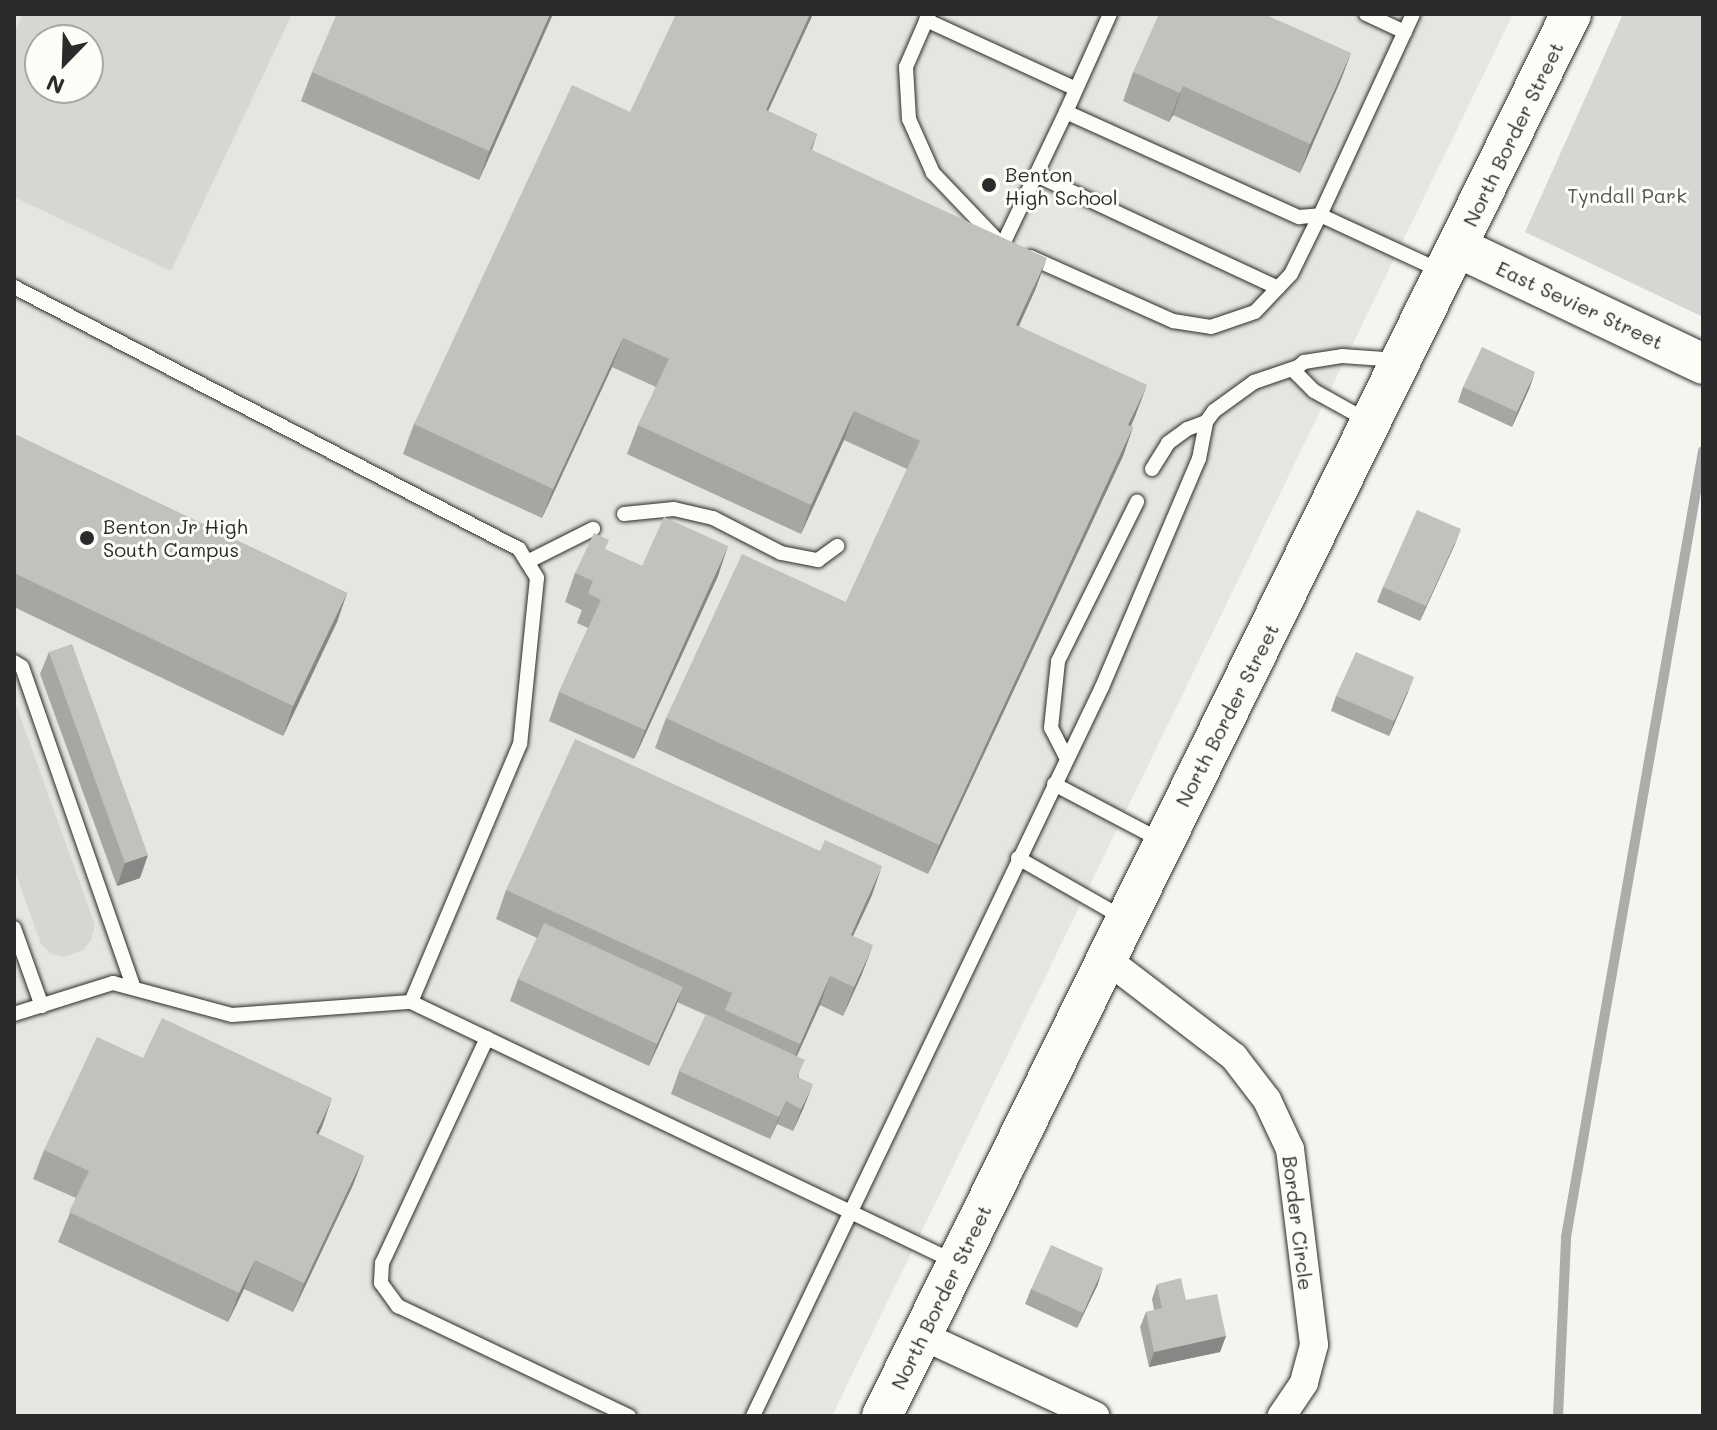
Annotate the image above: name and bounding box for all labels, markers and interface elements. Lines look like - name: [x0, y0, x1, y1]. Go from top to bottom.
- north arrow: [24, 24, 104, 104]
- street label: North Border Street: [1458, 38, 1568, 230]
- text: N: [42, 68, 69, 101]
- place label: Benton High School: [1005, 162, 1118, 209]
- marker: Benton High School: [980, 176, 998, 194]
- park label: Tyndall Park: [1567, 183, 1687, 207]
- street label: East Sevier Street: [1493, 256, 1667, 354]
- place label: Benton Jr High South Campus: [103, 514, 248, 561]
- marker: Benton Jr High South Campus: [78, 529, 96, 547]
- street label: North Border Street: [1170, 619, 1284, 811]
- street label: Border Circle: [1278, 1154, 1318, 1292]
- street label: North Border Street: [886, 1201, 996, 1393]

